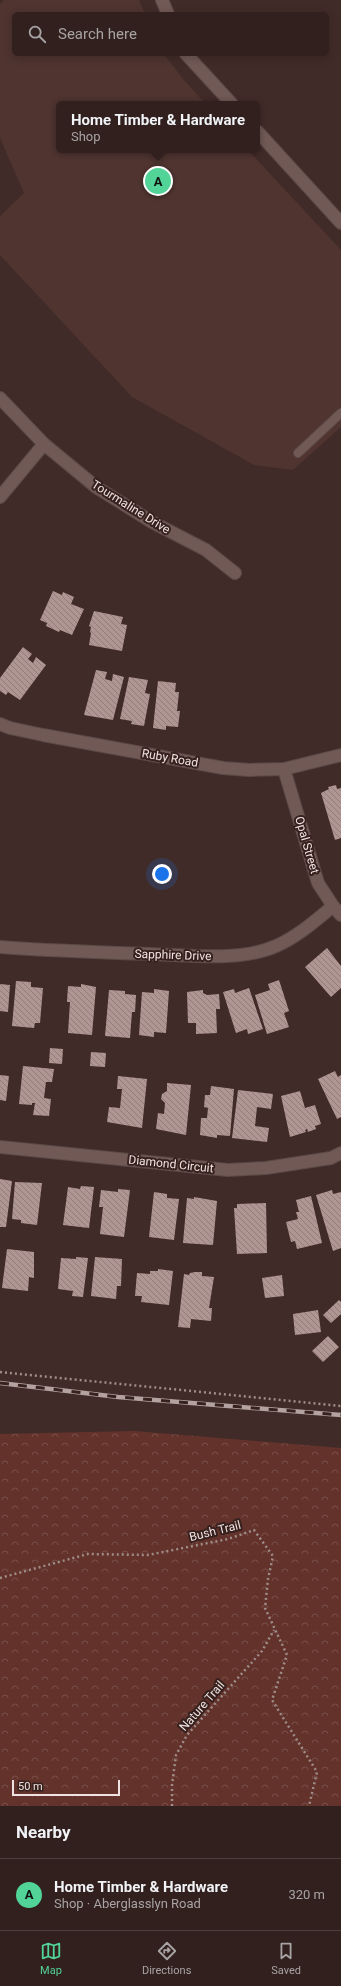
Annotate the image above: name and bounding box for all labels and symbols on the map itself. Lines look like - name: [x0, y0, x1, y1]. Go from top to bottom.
- pin: A: [145, 166, 171, 196]
- street label: Tourmaline Drive: [89, 477, 173, 537]
- street label: Ruby Road: [141, 746, 199, 770]
- street label: Opal Street: [292, 815, 322, 875]
- your location: [152, 864, 172, 884]
- street label: Sapphire Drive: [134, 947, 212, 963]
- street label: Diamond Circuit: [128, 1153, 214, 1175]
- street label: Bush Trail: [188, 1518, 242, 1544]
- street label: Nature Trail: [177, 1678, 227, 1734]
- scale bar: [12, 1778, 120, 1797]

